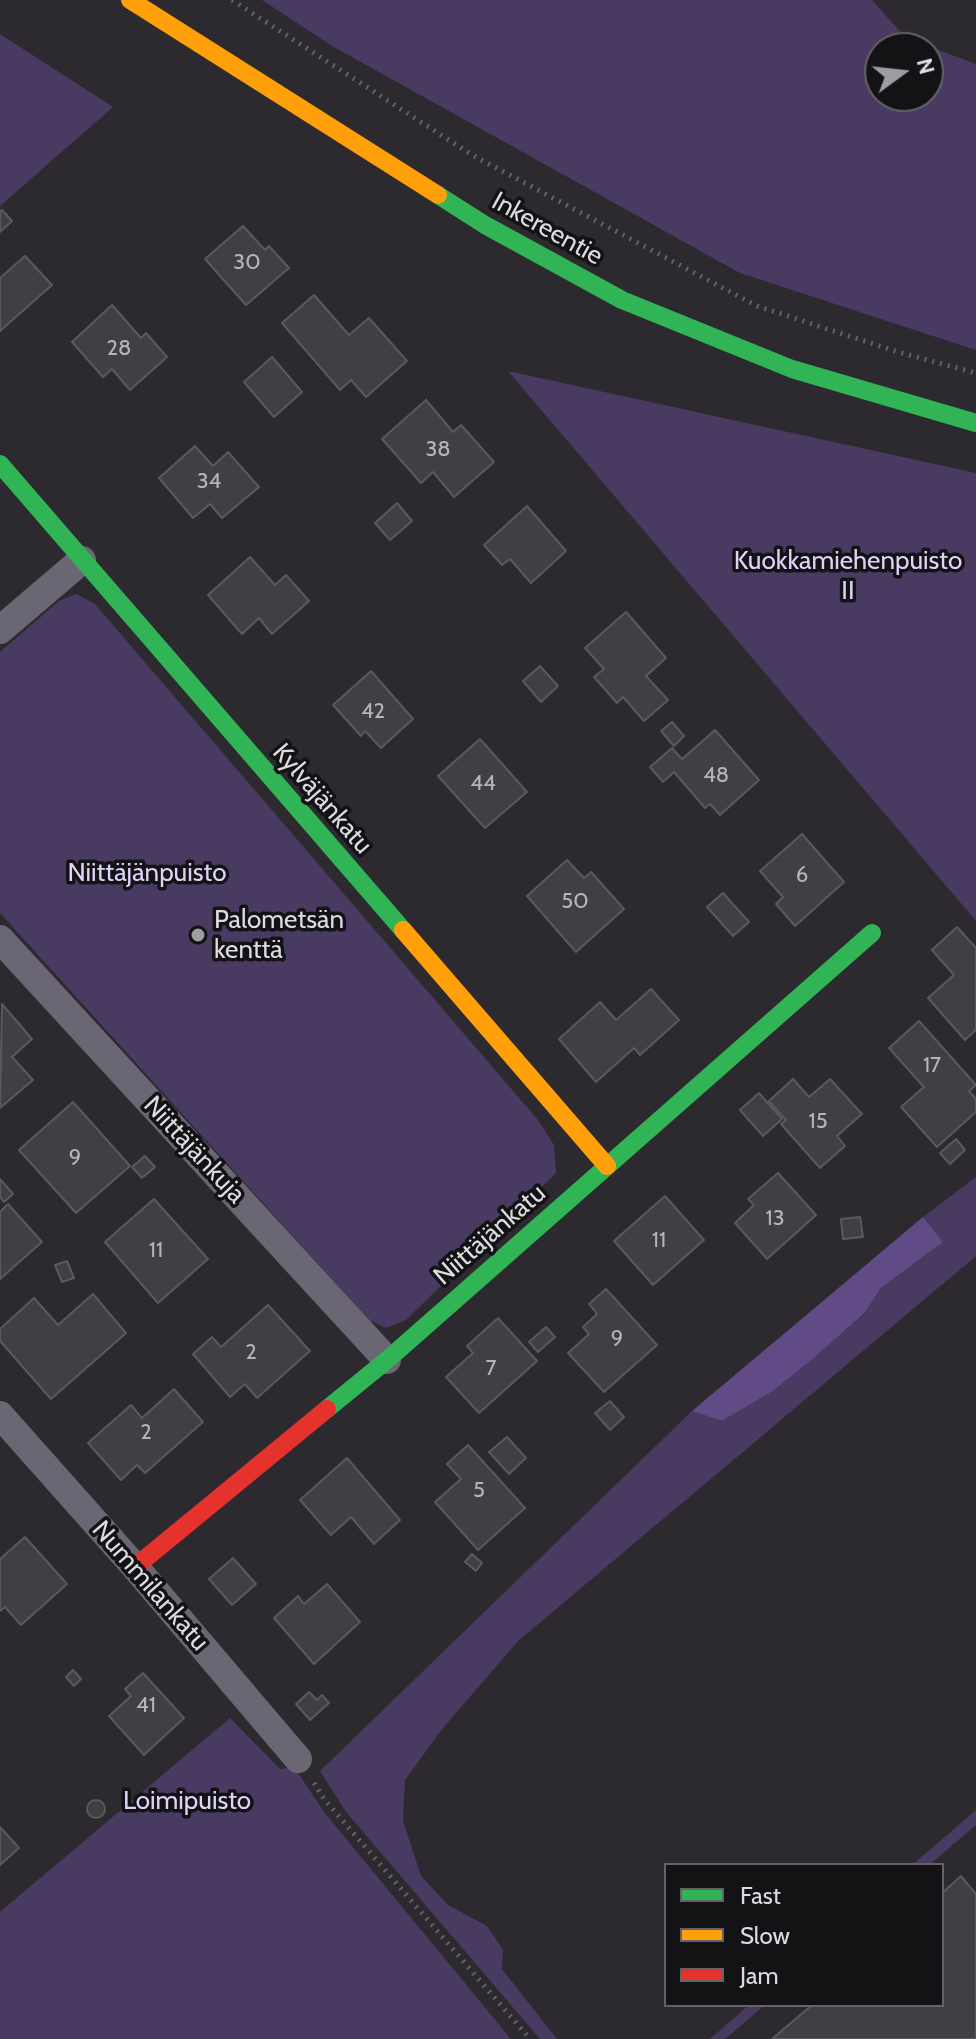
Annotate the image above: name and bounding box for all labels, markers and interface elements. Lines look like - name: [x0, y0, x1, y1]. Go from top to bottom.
- north arrow: [864, 32, 944, 112]
- text: N: [911, 55, 941, 77]
- street label: Inkereentie: [486, 186, 608, 272]
- house number: 30: [233, 250, 261, 276]
- house number: 28: [107, 336, 131, 362]
- house number: 38: [425, 437, 451, 463]
- house number: 34: [197, 469, 221, 495]
- park label: Kuokkamiehenpuisto II: [734, 545, 962, 606]
- house number: 42: [361, 699, 385, 725]
- street label: Kylväjänkatu: [266, 737, 378, 861]
- house number: 48: [703, 763, 729, 789]
- house number: 44: [470, 771, 496, 797]
- park label: Niittäjänpuisto: [68, 857, 226, 889]
- house number: 6: [796, 863, 808, 889]
- house number: 50: [561, 889, 589, 915]
- place label: Palometsän kenttä: [214, 904, 344, 966]
- marker: Palometsän kenttä: [189, 926, 207, 944]
- house number: 17: [923, 1053, 941, 1079]
- street label: Niittäjänkuja: [137, 1090, 251, 1210]
- house number: 15: [808, 1109, 828, 1135]
- house number: 9: [69, 1145, 81, 1171]
- street label: Niittäjänkatu: [428, 1178, 552, 1292]
- house number: 13: [765, 1206, 785, 1232]
- house number: 11: [652, 1228, 666, 1254]
- house number: 11: [149, 1238, 163, 1264]
- house number: 9: [611, 1326, 623, 1352]
- house number: 2: [245, 1340, 257, 1366]
- house number: 7: [485, 1356, 497, 1382]
- house number: 2: [140, 1420, 152, 1446]
- house number: 5: [473, 1478, 485, 1504]
- street label: Nummilankatu: [85, 1515, 215, 1657]
- house number: 41: [136, 1693, 156, 1719]
- park label: Loimipuisto: [123, 1785, 251, 1817]
- legend: [664, 1863, 944, 2007]
- text: Fast: [740, 1881, 781, 1910]
- text: Slow: [740, 1921, 790, 1950]
- text: Jam: [740, 1961, 778, 1990]

